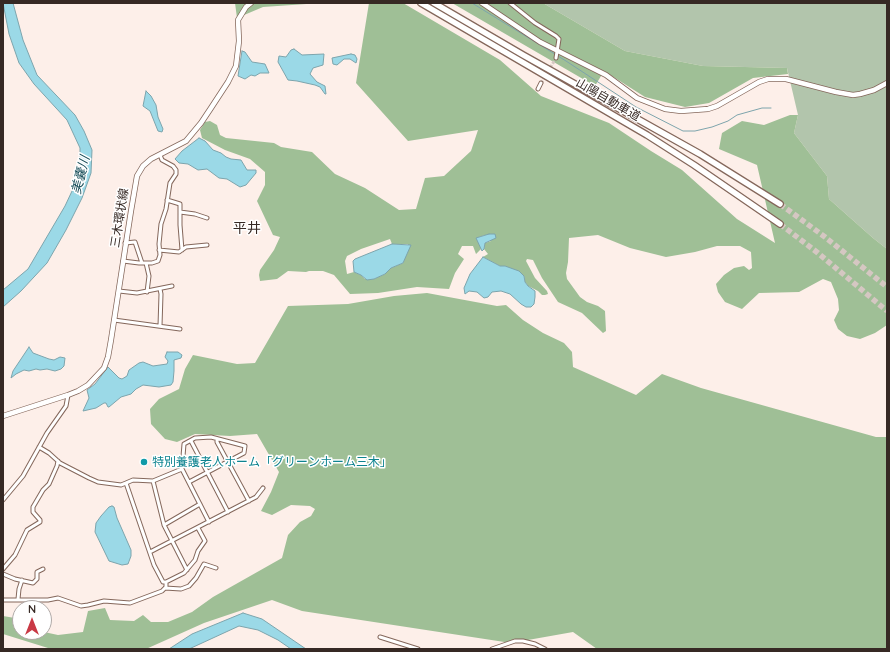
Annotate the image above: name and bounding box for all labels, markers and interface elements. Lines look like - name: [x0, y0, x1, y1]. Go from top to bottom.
- street label: 山陽自動車道: [573, 76, 643, 124]
- water label: 美嚢川: [69, 154, 93, 196]
- street label: 三木環状線: [108, 187, 132, 249]
- district label: 平井: [233, 221, 261, 237]
- place label: 特別養護老人ホーム「グリーンホーム三木」: [152, 455, 392, 469]
- marker: 特別養護老人ホーム「グリーンホーム三木」: [139, 457, 149, 467]
- north arrow: [12, 600, 52, 640]
- text: N: [28, 602, 36, 616]

